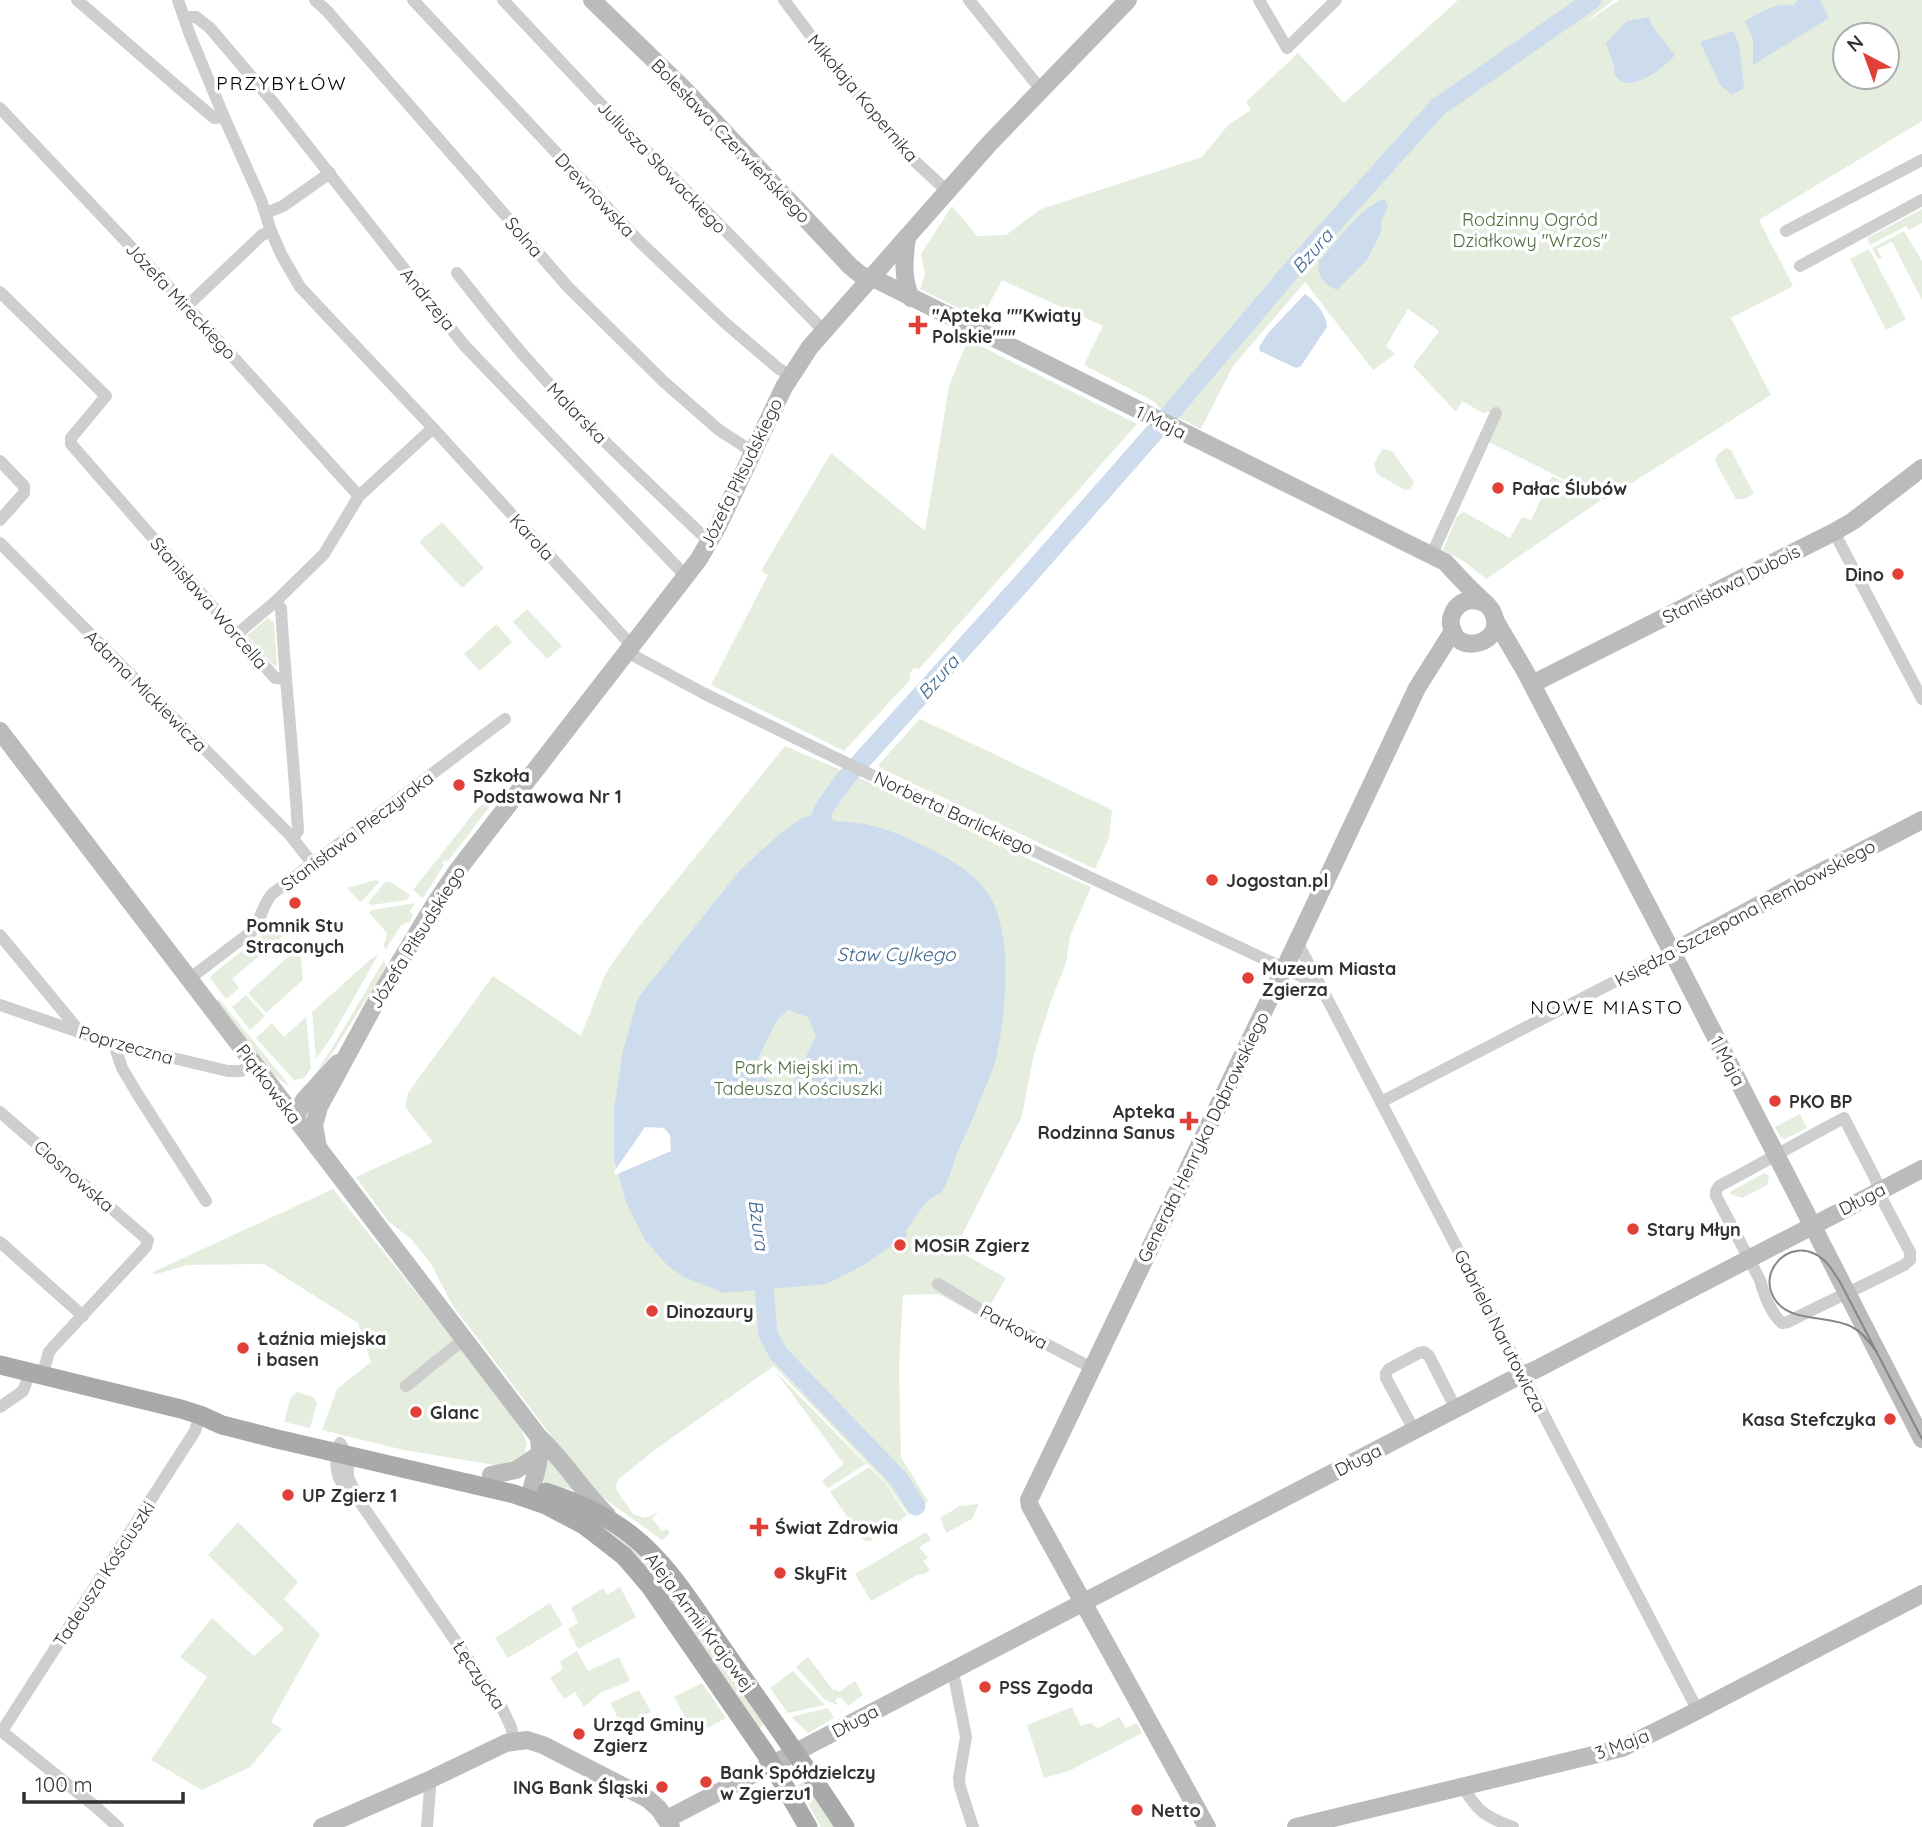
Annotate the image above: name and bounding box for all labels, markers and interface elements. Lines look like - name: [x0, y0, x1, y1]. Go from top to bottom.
- north arrow: [1831, 21, 1901, 91]
- street label: Mikołaja Kopernika: [803, 29, 923, 167]
- text: N: [1842, 30, 1868, 57]
- street label: Bolesława Czerwieńskiego: [647, 54, 815, 228]
- district label: PRZYBYŁÓW: [216, 71, 348, 95]
- street label: Juliusza Słowackiego: [593, 96, 731, 238]
- street label: Drewnowska: [550, 148, 640, 242]
- park label: Rodzinny Ogród Działkowy "Wrzos": [1452, 208, 1608, 252]
- street label: Solna: [500, 212, 548, 262]
- water label: Bzura: [1286, 223, 1339, 278]
- street label: Józefa Mireckiego: [121, 238, 241, 364]
- street label: Andrzeja: [396, 263, 460, 335]
- place label: "Apteka ""Kwiaty Polskie""": [932, 304, 1081, 348]
- marker: "Apteka ""Kwiaty Polskie""": [910, 317, 926, 333]
- street label: Malarska: [542, 377, 612, 449]
- street label: Józefa Piłsudskiego: [695, 394, 787, 552]
- street label: 1 Maja: [1132, 400, 1190, 444]
- place label: Pałac Ślubów: [1512, 477, 1627, 500]
- marker: Pałac Ślubów: [1490, 480, 1506, 496]
- street label: Karola: [505, 509, 559, 565]
- street label: Stanisława Worcella: [145, 532, 273, 674]
- street label: Stanisława Dubois: [1658, 539, 1804, 629]
- place label: Dino: [1845, 563, 1884, 586]
- marker: Dino: [1890, 566, 1906, 582]
- street label: Adama Mickiewicza: [80, 625, 212, 757]
- water label: Bzura: [912, 649, 965, 704]
- place label: Szkoła Podstawowa Nr 1: [473, 764, 622, 808]
- street label: Stanisława Pieczyraka: [276, 766, 438, 896]
- street label: Norberta Barlickiego: [871, 766, 1037, 860]
- marker: Szkoła Podstawowa Nr 1: [451, 777, 467, 793]
- street label: Księdza Szczepana Rembowskiego: [1611, 834, 1879, 992]
- street label: Józefa Piłsudskiego: [364, 861, 470, 1013]
- place label: Jogostan.pl: [1226, 869, 1328, 892]
- marker: Jogostan.pl: [1204, 872, 1220, 888]
- marker: Pomnik Stu Straconych: [287, 895, 303, 911]
- place label: Pomnik Stu Straconych: [246, 914, 344, 958]
- water label: Staw Cylkego: [837, 942, 957, 966]
- place label: Muzeum Miasta Zgierza: [1262, 957, 1396, 1001]
- marker: Muzeum Miasta Zgierza: [1240, 970, 1256, 986]
- district label: NOWE MIASTO: [1530, 995, 1684, 1019]
- street label: Generała Henryka Dąbrowskiego: [1132, 1008, 1274, 1266]
- street label: Poprzeczna: [76, 1021, 176, 1069]
- street label: 1 Maja: [1705, 1032, 1751, 1090]
- street label: Piątkowska: [232, 1040, 306, 1128]
- park label: Park Miejski im. Tadeusza Kościuszki: [713, 1056, 883, 1100]
- place label: PKO BP: [1789, 1090, 1853, 1113]
- marker: PKO BP: [1767, 1093, 1783, 1109]
- place label: Apteka Rodzinna Sanus: [1037, 1100, 1175, 1144]
- marker: Apteka Rodzinna Sanus: [1181, 1113, 1197, 1129]
- street label: Ciosnowska: [29, 1135, 119, 1217]
- street label: Długa: [1835, 1178, 1889, 1220]
- water label: Bzura: [744, 1198, 775, 1253]
- place label: Stary Młyn: [1647, 1218, 1741, 1241]
- marker: Stary Młyn: [1625, 1221, 1641, 1237]
- place label: MOSiR Zgierz: [914, 1234, 1030, 1257]
- marker: MOSiR Zgierz: [892, 1237, 908, 1253]
- street label: Gabriela Narutowicza: [1449, 1246, 1551, 1416]
- place label: Dinozaury: [666, 1300, 754, 1323]
- street label: Parkowa: [976, 1300, 1052, 1354]
- marker: Dinozaury: [644, 1303, 660, 1319]
- place label: Łaźnia miejska i basen: [257, 1327, 386, 1371]
- marker: Łaźnia miejska i basen: [235, 1340, 251, 1356]
- place label: Glanc: [430, 1401, 479, 1424]
- marker: Glanc: [408, 1404, 424, 1420]
- place label: Kasa Stefczyka: [1742, 1408, 1876, 1431]
- marker: Kasa Stefczyka: [1882, 1411, 1898, 1427]
- street label: Długa: [1331, 1439, 1385, 1481]
- place label: UP Zgierz 1: [302, 1484, 397, 1507]
- marker: UP Zgierz 1: [280, 1487, 296, 1503]
- street label: Tadeusza Kościuszki: [48, 1497, 160, 1651]
- place label: Świat Zdrowia: [775, 1516, 898, 1539]
- marker: Świat Zdrowia: [749, 1517, 769, 1537]
- street label: Aleja Armii Krajowej: [640, 1548, 760, 1696]
- place label: SkyFit: [794, 1562, 847, 1585]
- marker: SkyFit: [772, 1565, 788, 1581]
- street label: Łęczycka: [448, 1636, 510, 1714]
- place label: PSS Zgoda: [999, 1676, 1093, 1699]
- marker: PSS Zgoda: [977, 1679, 993, 1695]
- street label: Długa: [828, 1699, 882, 1743]
- place label: Urząd Gminy Zgierz: [593, 1713, 704, 1757]
- street label: 3 Maja: [1592, 1724, 1652, 1764]
- marker: Urząd Gminy Zgierz: [571, 1726, 587, 1742]
- scale bar: [24, 1760, 184, 1804]
- place label: Bank Spółdzielczy w Zgierzu1: [720, 1761, 875, 1805]
- text: 100 m: [35, 1771, 93, 1797]
- marker: Bank Spółdzielczy w Zgierzu1: [698, 1774, 714, 1790]
- place label: ING Bank Śląski: [513, 1776, 648, 1799]
- marker: ING Bank Śląski: [654, 1779, 670, 1795]
- place label: Netto: [1151, 1799, 1201, 1822]
- marker: Netto: [1129, 1802, 1145, 1818]

